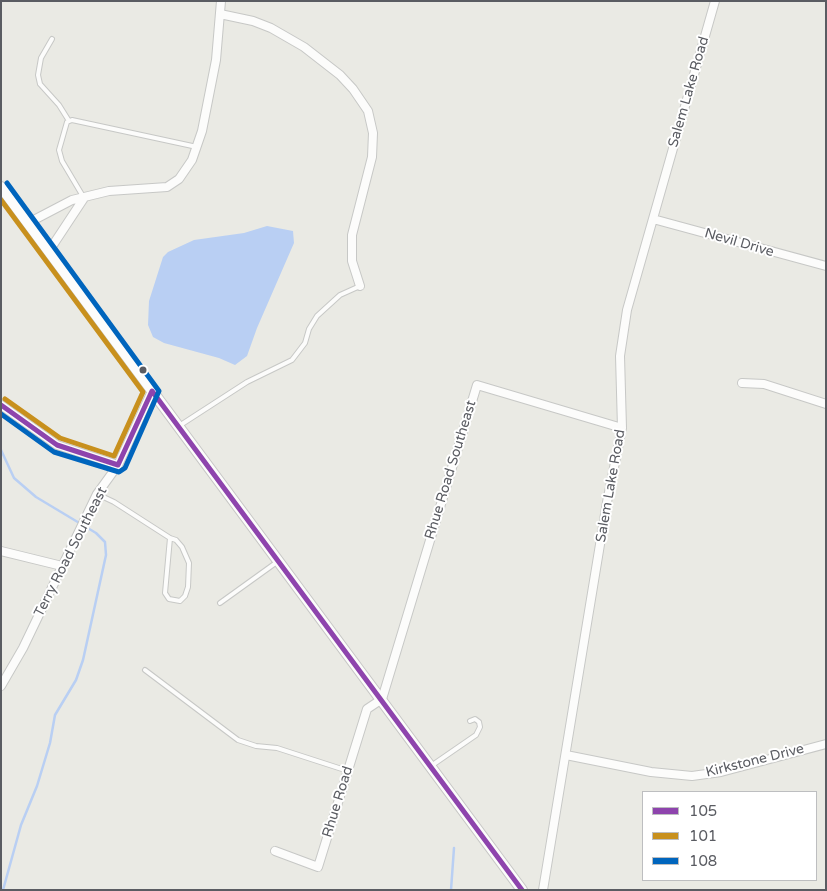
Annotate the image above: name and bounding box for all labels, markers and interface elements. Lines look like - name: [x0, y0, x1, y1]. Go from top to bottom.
- street label: Salem Lake Road: [665, 35, 713, 149]
- street label: Nevil Drive: [702, 225, 776, 261]
- unlabelled marker: [138, 365, 148, 375]
- street label: Rhue Road Southeast: [422, 398, 480, 542]
- street label: Salem Lake Road: [593, 428, 629, 544]
- street label: Terry Road Southeast: [31, 484, 111, 620]
- street label: Kirkstone Drive: [704, 741, 806, 781]
- street label: Rhue Road: [319, 764, 357, 840]
- legend: [642, 791, 817, 881]
- text: 105: [689, 802, 717, 820]
- text: 101: [689, 827, 717, 845]
- text: 108: [689, 852, 717, 870]

